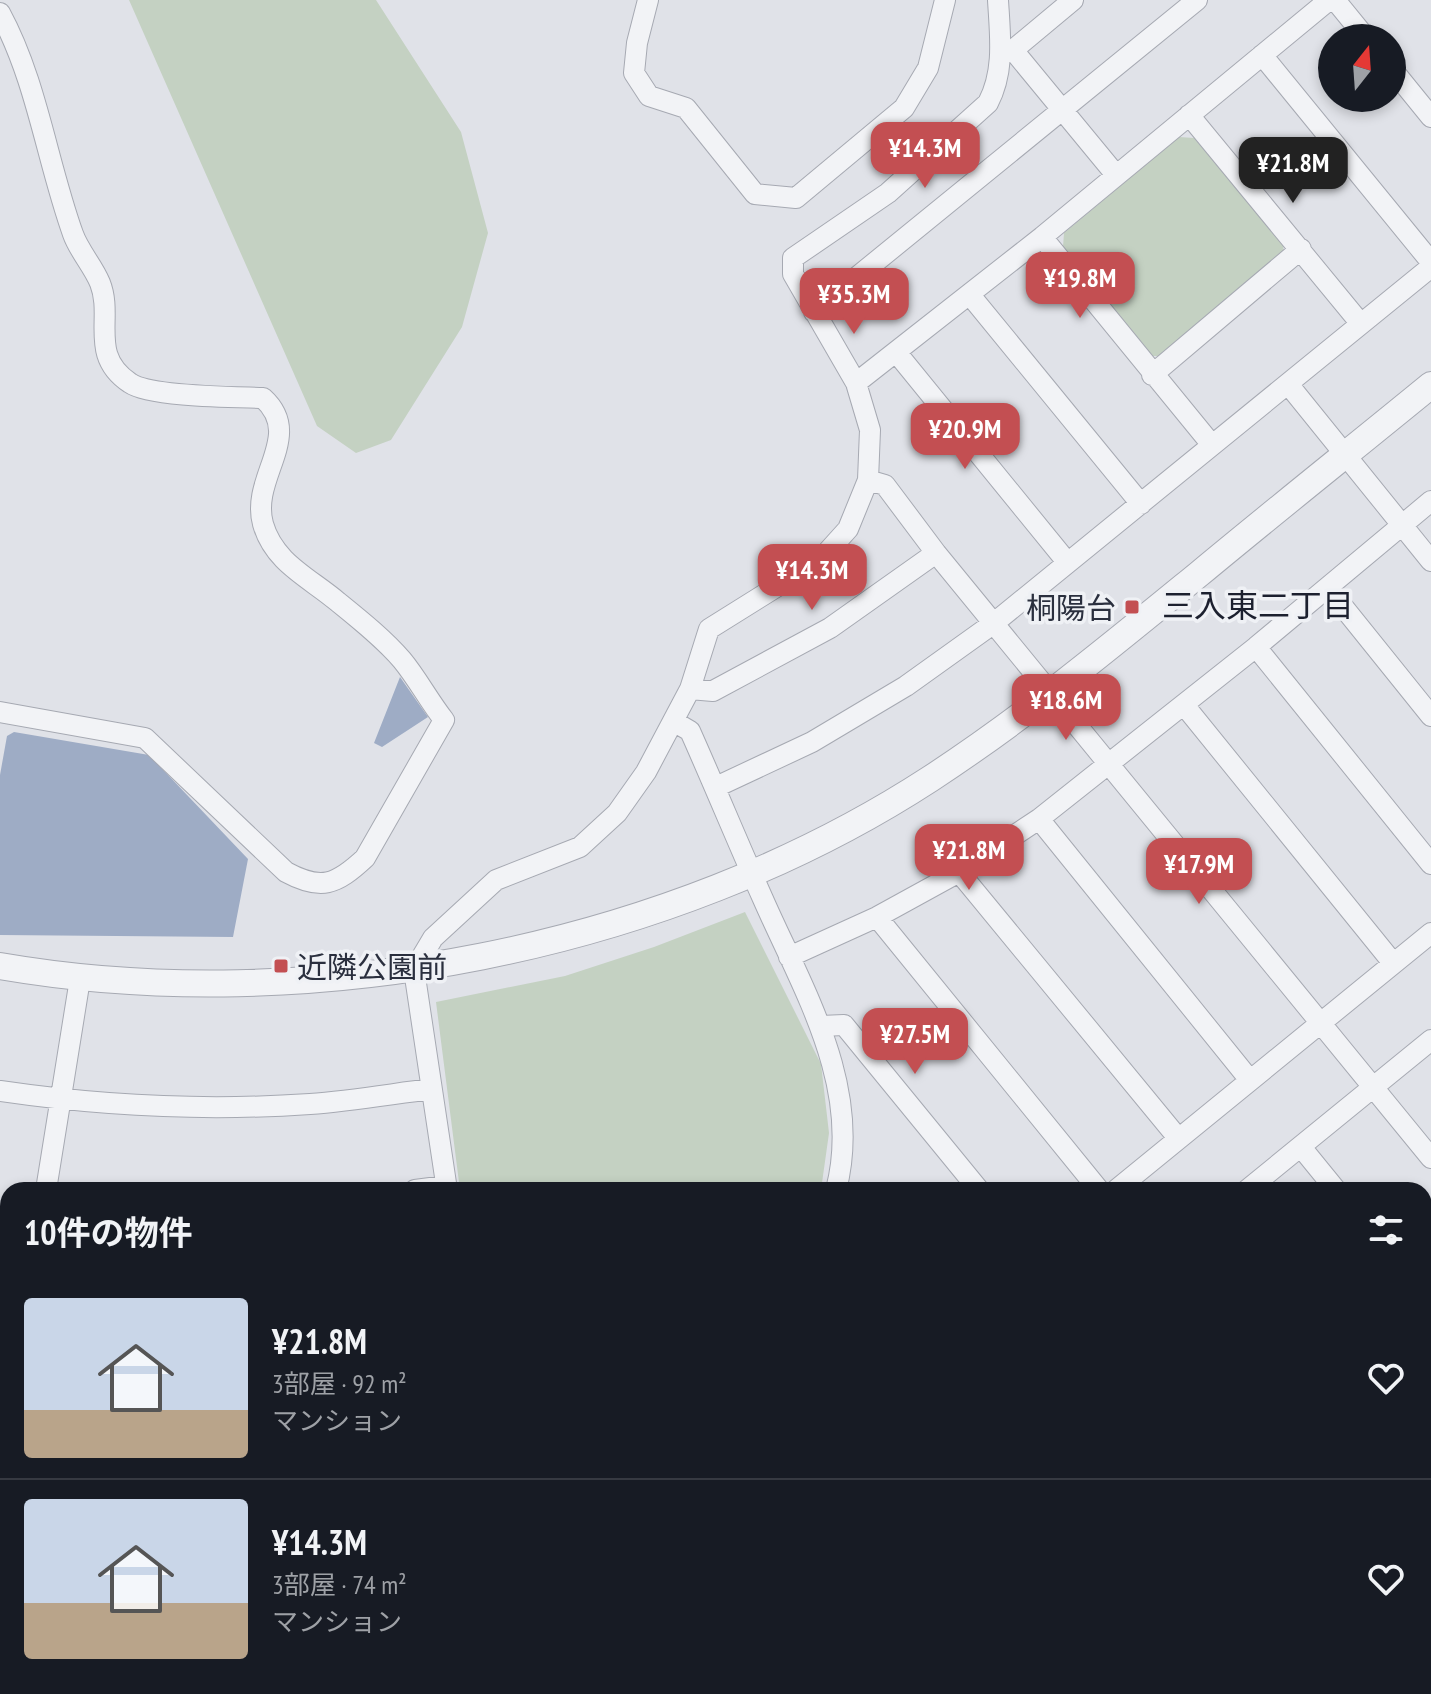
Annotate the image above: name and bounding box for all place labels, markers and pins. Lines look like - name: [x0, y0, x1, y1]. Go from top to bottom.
- pin: ¥14.3M: [860, 122, 990, 190]
- pin: ¥21.8M: [1228, 137, 1358, 205]
- pin: ¥19.8M: [1015, 252, 1145, 320]
- pin: ¥35.3M: [789, 268, 919, 336]
- pin: ¥20.9M: [900, 403, 1030, 471]
- pin: ¥14.3M: [747, 544, 877, 612]
- place label: 桐陽台: [1026, 588, 1116, 627]
- marker: 桐陽台: [1123, 598, 1141, 616]
- pin: ¥18.6M: [1001, 674, 1131, 742]
- pin: ¥21.8M: [904, 824, 1034, 892]
- pin: ¥17.9M: [1134, 838, 1264, 906]
- place label: 近隣公園前: [297, 947, 447, 986]
- marker: 近隣公園前: [272, 957, 290, 975]
- pin: ¥27.5M: [850, 1008, 980, 1076]

